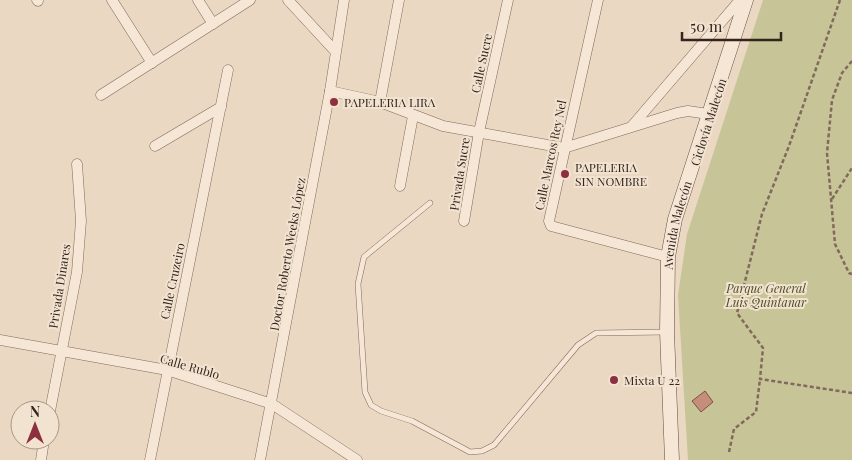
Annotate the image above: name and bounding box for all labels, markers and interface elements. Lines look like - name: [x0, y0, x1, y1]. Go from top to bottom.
- scale bar: [682, 10, 781, 42]
- text: 50 m: [690, 16, 723, 36]
- street label: Calle Sucre: [467, 32, 495, 94]
- street label: Ciclovía Malecón: [686, 76, 730, 168]
- place label: PAPELERIA LIRA: [344, 94, 436, 110]
- marker: PAPELERIA LIRA: [328, 96, 340, 108]
- street label: Calle Marcos Rey Nel: [530, 98, 570, 212]
- street label: Privada Sucre: [445, 136, 473, 212]
- place label: PAPELERIA SIN NOMBRE: [575, 159, 647, 189]
- marker: PAPELERIA SIN NOMBRE: [559, 168, 571, 180]
- street label: Doctor Roberto Weeks López: [266, 176, 308, 332]
- street label: Avenida Malecón: [660, 179, 695, 271]
- street label: Calle Cruzeiro: [156, 241, 188, 321]
- street label: Privada Dinares: [44, 243, 74, 329]
- park label: Parque General Luis Quintanar: [725, 280, 807, 310]
- street label: Calle Rublo: [158, 350, 222, 382]
- place label: Mixta U 22: [624, 372, 680, 388]
- marker: Mixta U 22: [608, 374, 620, 386]
- north arrow: [10, 400, 60, 450]
- text: N: [30, 402, 40, 421]

